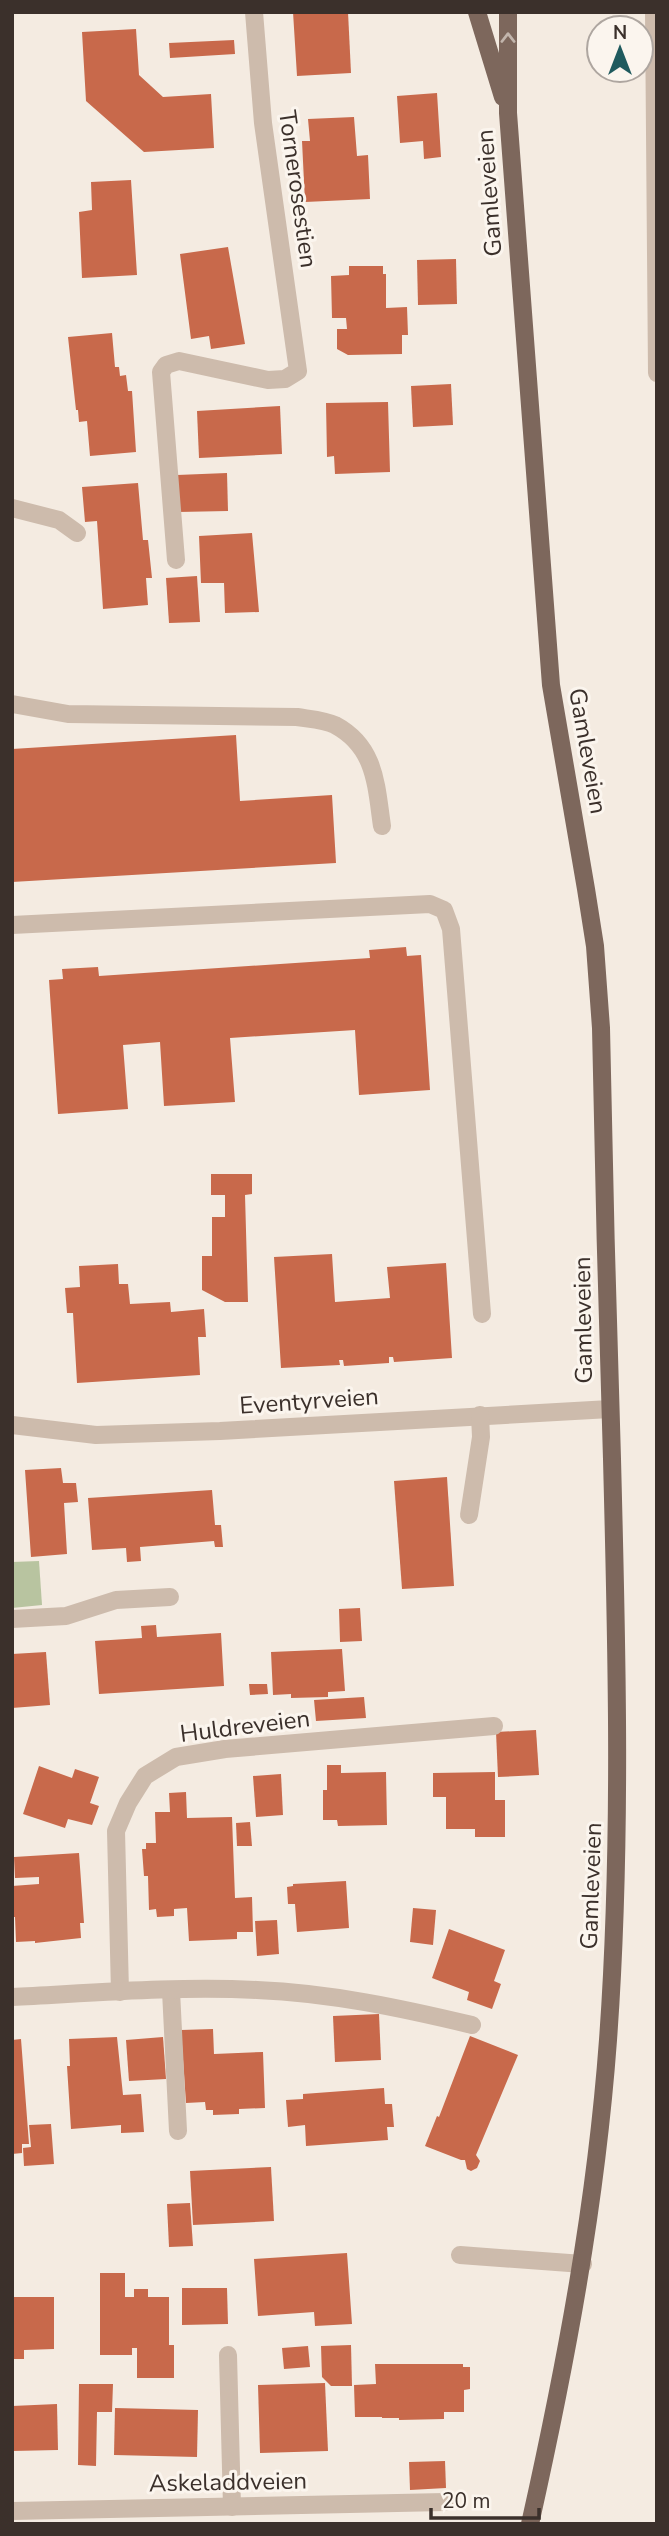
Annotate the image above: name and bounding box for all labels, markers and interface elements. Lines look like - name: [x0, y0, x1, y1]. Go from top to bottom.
- north arrow: [585, 14, 655, 84]
- text: N: [613, 20, 627, 46]
- one-way arrow: [500, 33, 516, 43]
- street label: Tornerosestien: [271, 108, 325, 270]
- street label: Gamleveien: [469, 128, 509, 258]
- street label: Gamleveien: [561, 686, 615, 816]
- street label: Gamleveien: [566, 1256, 600, 1384]
- street label: Eventyrveien: [238, 1380, 380, 1422]
- street label: Huldreveien: [178, 1702, 312, 1750]
- street label: Gamleveien: [573, 1822, 609, 1950]
- street label: Askeladdveien: [149, 2465, 307, 2499]
- scale bar: [431, 2476, 540, 2520]
- text: 20 m: [442, 2487, 491, 2515]

